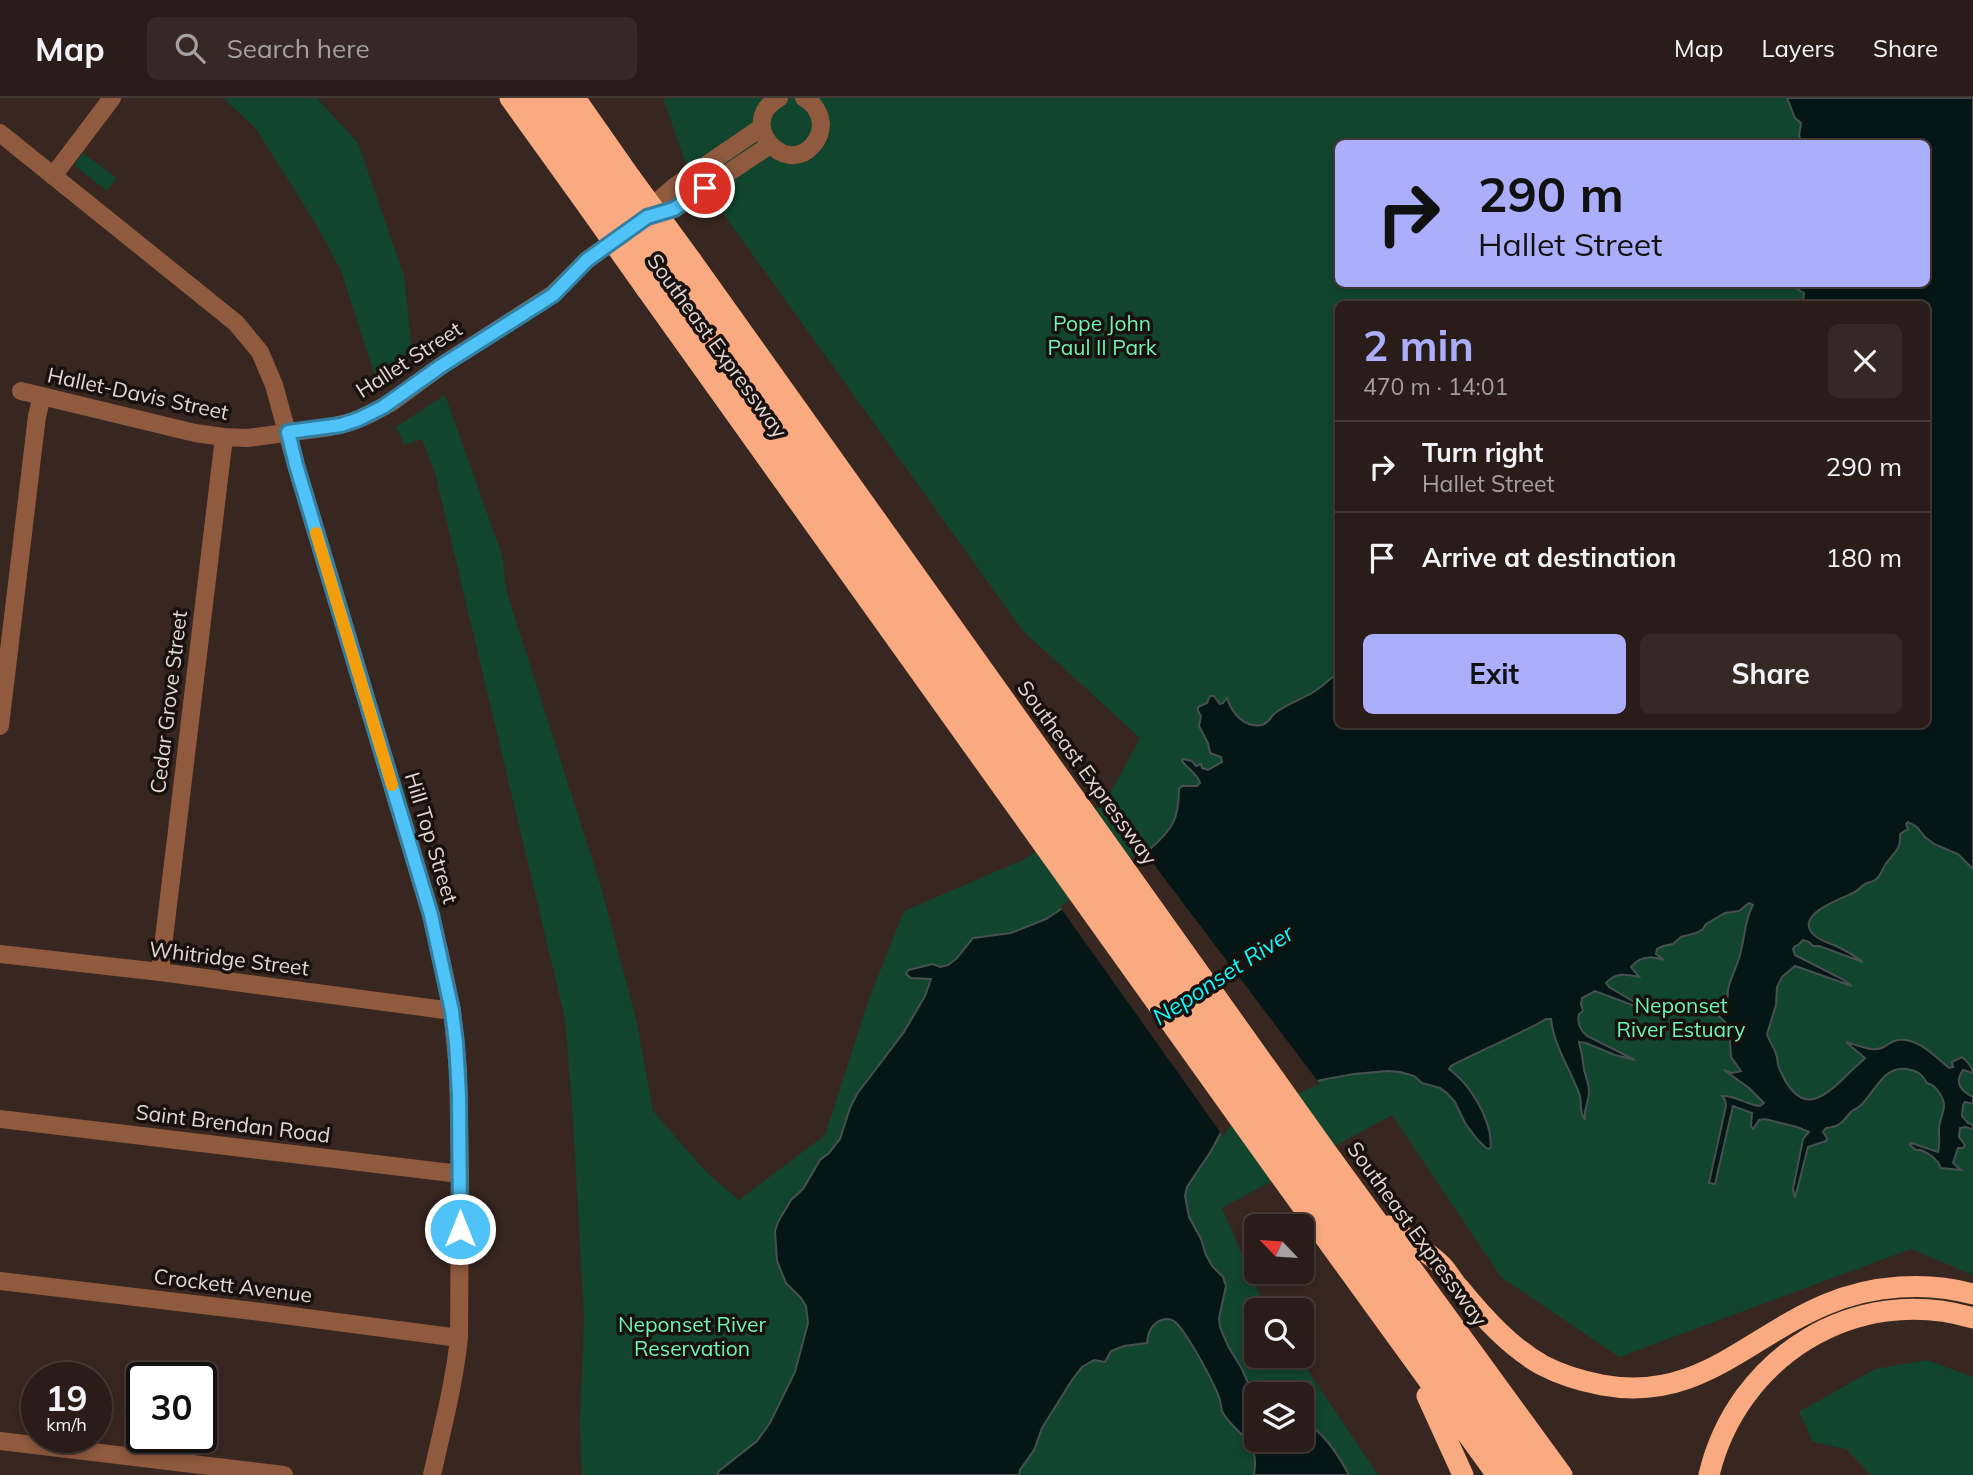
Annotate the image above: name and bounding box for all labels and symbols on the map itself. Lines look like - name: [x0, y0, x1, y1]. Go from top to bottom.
- pin: [675, 158, 735, 218]
- street label: Southeast Expressway: [642, 248, 793, 443]
- park label: Pope John Paul II Park: [1048, 310, 1157, 360]
- street label: Hallet Street: [351, 315, 466, 403]
- street label: Hallet-Davis Street: [45, 361, 231, 425]
- street label: Cedar Grove Street: [144, 609, 192, 795]
- street label: Southeast Expressway: [1012, 675, 1163, 870]
- street label: Hill Top Street: [400, 769, 464, 906]
- water label: Neponset River: [1147, 917, 1300, 1031]
- street label: Whitridge Street: [148, 935, 311, 981]
- park label: Neponset River Estuary: [1616, 992, 1746, 1042]
- street label: Saint Brendan Road: [134, 1098, 332, 1148]
- street label: Southeast Expressway: [1342, 1136, 1493, 1331]
- position arrow: [423, 1192, 497, 1266]
- north arrow: [1244, 1214, 1314, 1284]
- street label: Crockett Avenue: [152, 1262, 314, 1308]
- park label: Neponset River Reservation: [618, 1311, 766, 1361]
- speed limit sign: 30: [126, 1362, 217, 1453]

